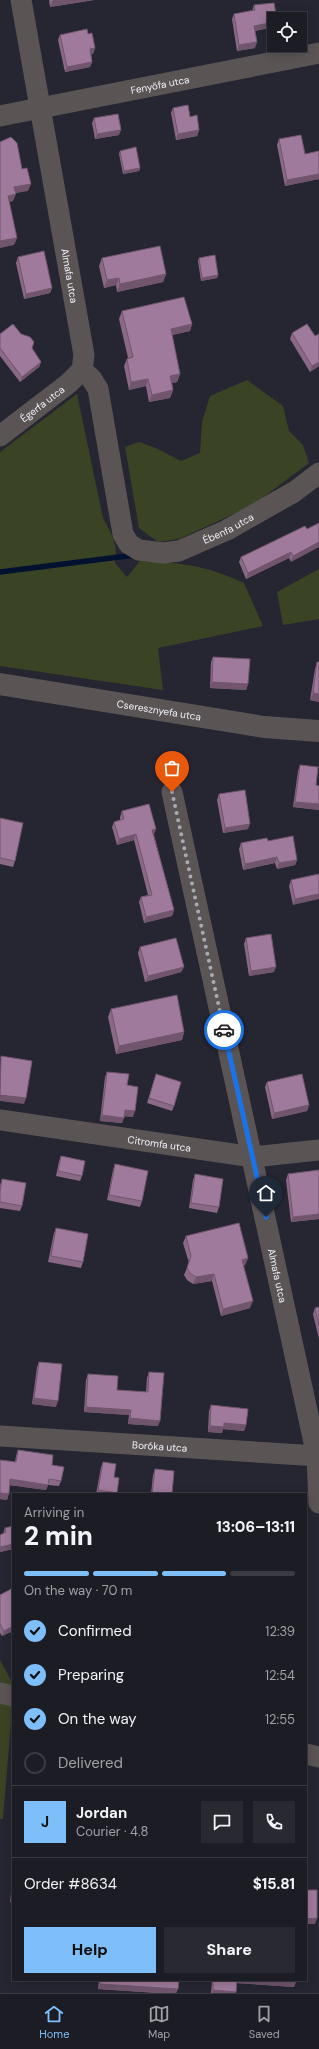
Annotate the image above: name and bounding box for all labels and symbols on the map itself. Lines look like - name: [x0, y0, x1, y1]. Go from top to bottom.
- street label: Fenyőfa utca: [130, 73, 190, 97]
- street label: Almafa utca: [58, 247, 81, 304]
- street label: Égerfa utca: [18, 383, 67, 425]
- street label: Ébenfa utca: [201, 510, 256, 547]
- street label: Cseresznyefa utca: [116, 697, 202, 724]
- pin: [155, 751, 189, 792]
- courier: [204, 1010, 244, 1050]
- street label: Citromfa utca: [127, 1133, 192, 1155]
- pin: [249, 1176, 283, 1217]
- street label: Almafa utca: [265, 1247, 289, 1304]
- street label: Boróka utca: [132, 1438, 188, 1455]

